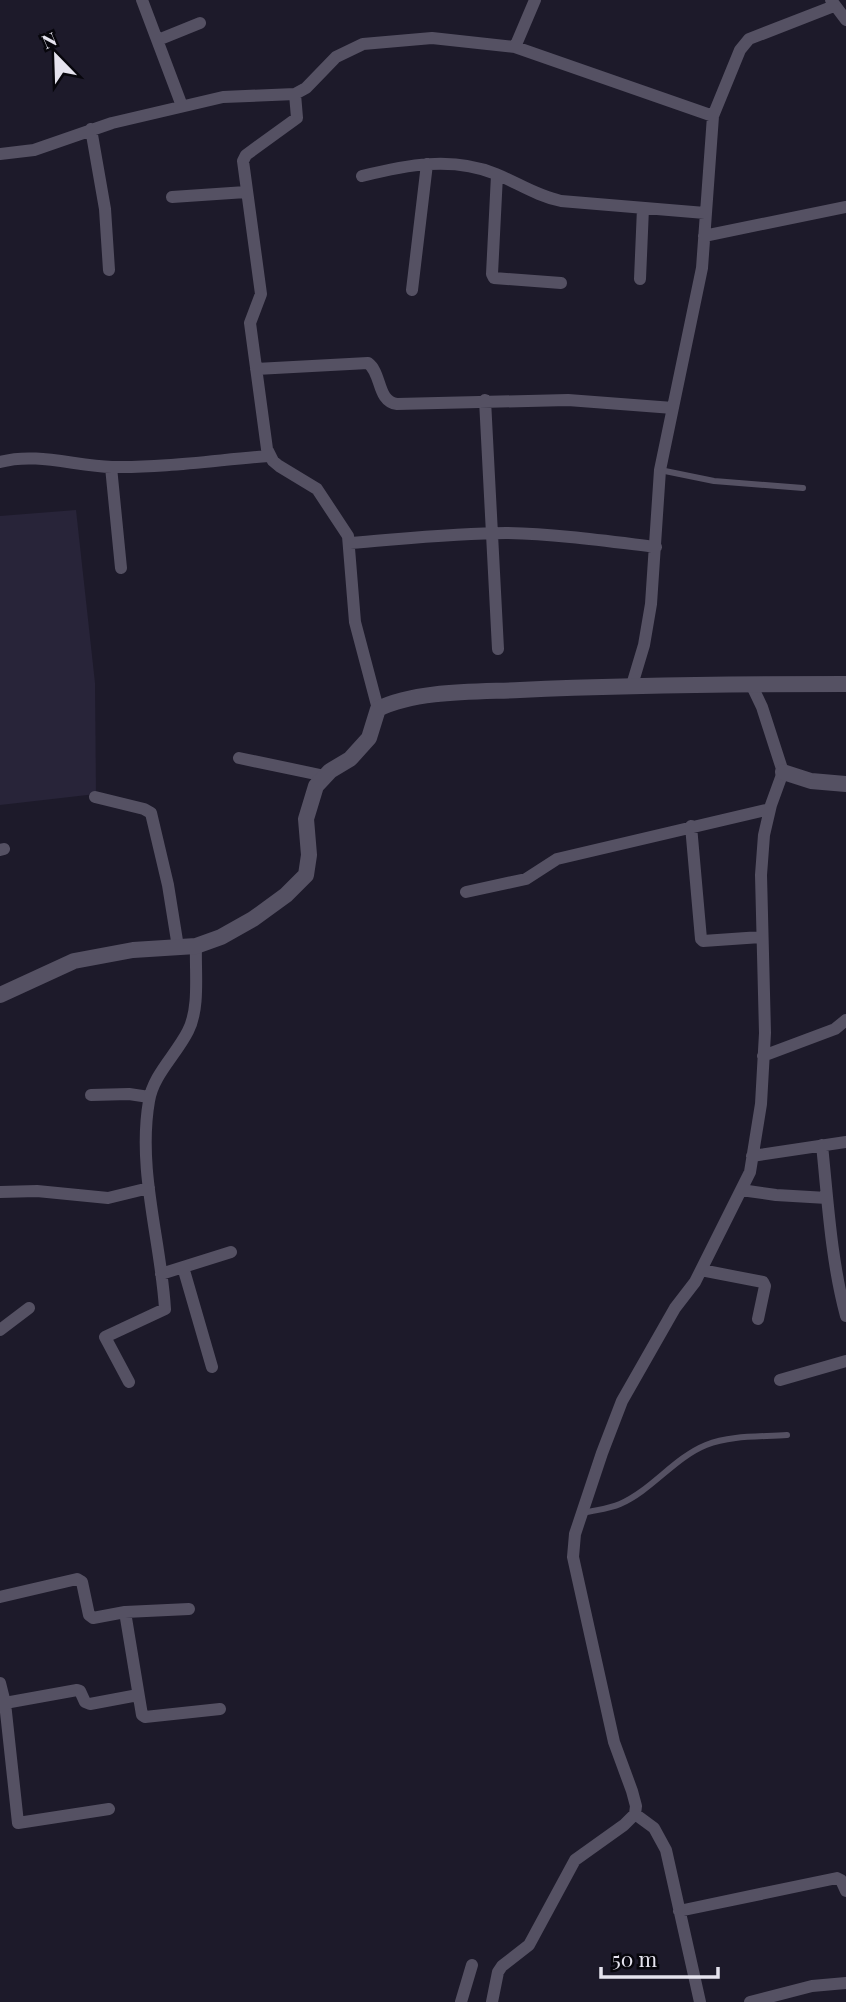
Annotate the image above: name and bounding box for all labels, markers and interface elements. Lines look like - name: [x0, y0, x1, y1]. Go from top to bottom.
- north arrow: [21, 21, 91, 91]
- text: N: [38, 25, 61, 54]
- scale bar: [601, 1936, 718, 1980]
- text: 50 m: [612, 1944, 658, 1972]

